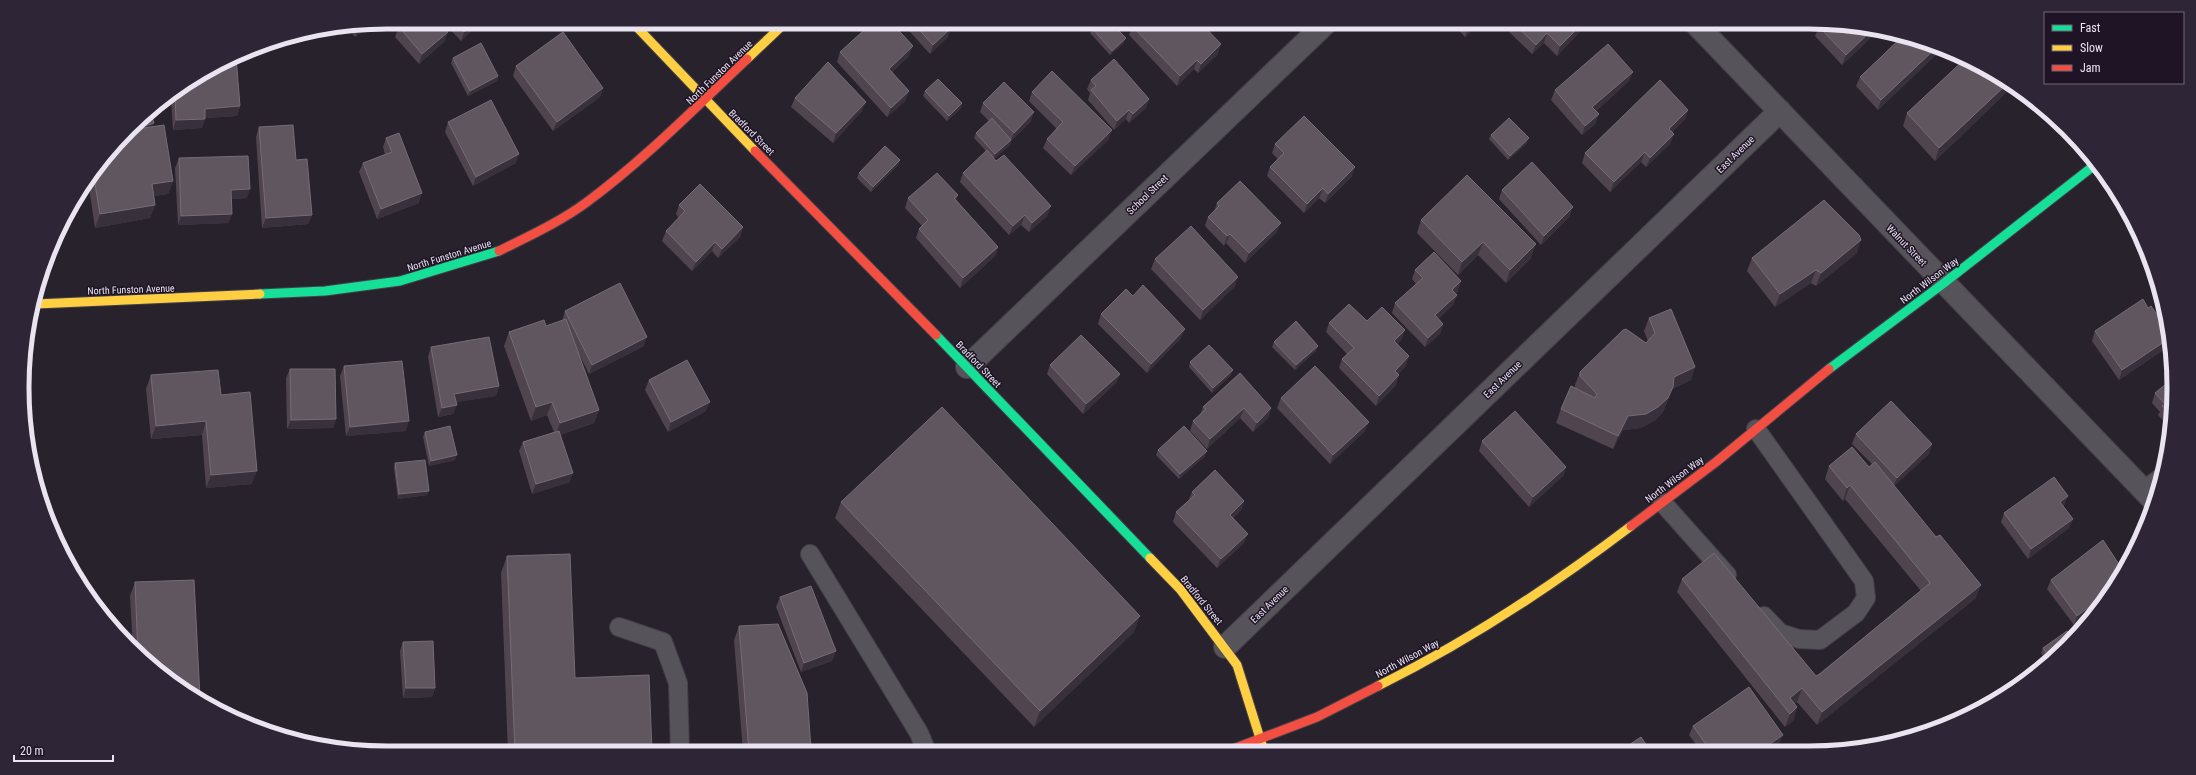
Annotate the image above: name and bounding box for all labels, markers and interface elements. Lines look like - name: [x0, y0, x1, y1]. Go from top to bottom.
- legend: [2044, 12, 2184, 84]
- text: Fast: [2080, 21, 2101, 35]
- street label: North Funston Avenue: [684, 38, 755, 107]
- text: Slow: [2080, 41, 2103, 55]
- text: Jam: [2080, 61, 2101, 75]
- street label: Bradford Street: [727, 107, 777, 157]
- street label: East Avenue: [1714, 133, 1757, 175]
- street label: School Street: [1125, 172, 1170, 217]
- street label: Walnut Street: [1884, 222, 1929, 268]
- street label: North Funston Avenue: [406, 237, 493, 274]
- street label: North Wilson Way: [1898, 255, 1961, 306]
- street label: North Funston Avenue: [87, 282, 175, 297]
- street label: Bradford Street: [954, 339, 1003, 390]
- street label: East Avenue: [1481, 358, 1524, 400]
- street label: North Wilson Way: [1643, 454, 1706, 505]
- street label: Bradford Street: [1178, 574, 1225, 627]
- street label: East Avenue: [1248, 583, 1291, 625]
- street label: North Wilson Way: [1374, 637, 1441, 680]
- scale bar: [14, 737, 113, 763]
- text: 20 m: [20, 744, 44, 758]

